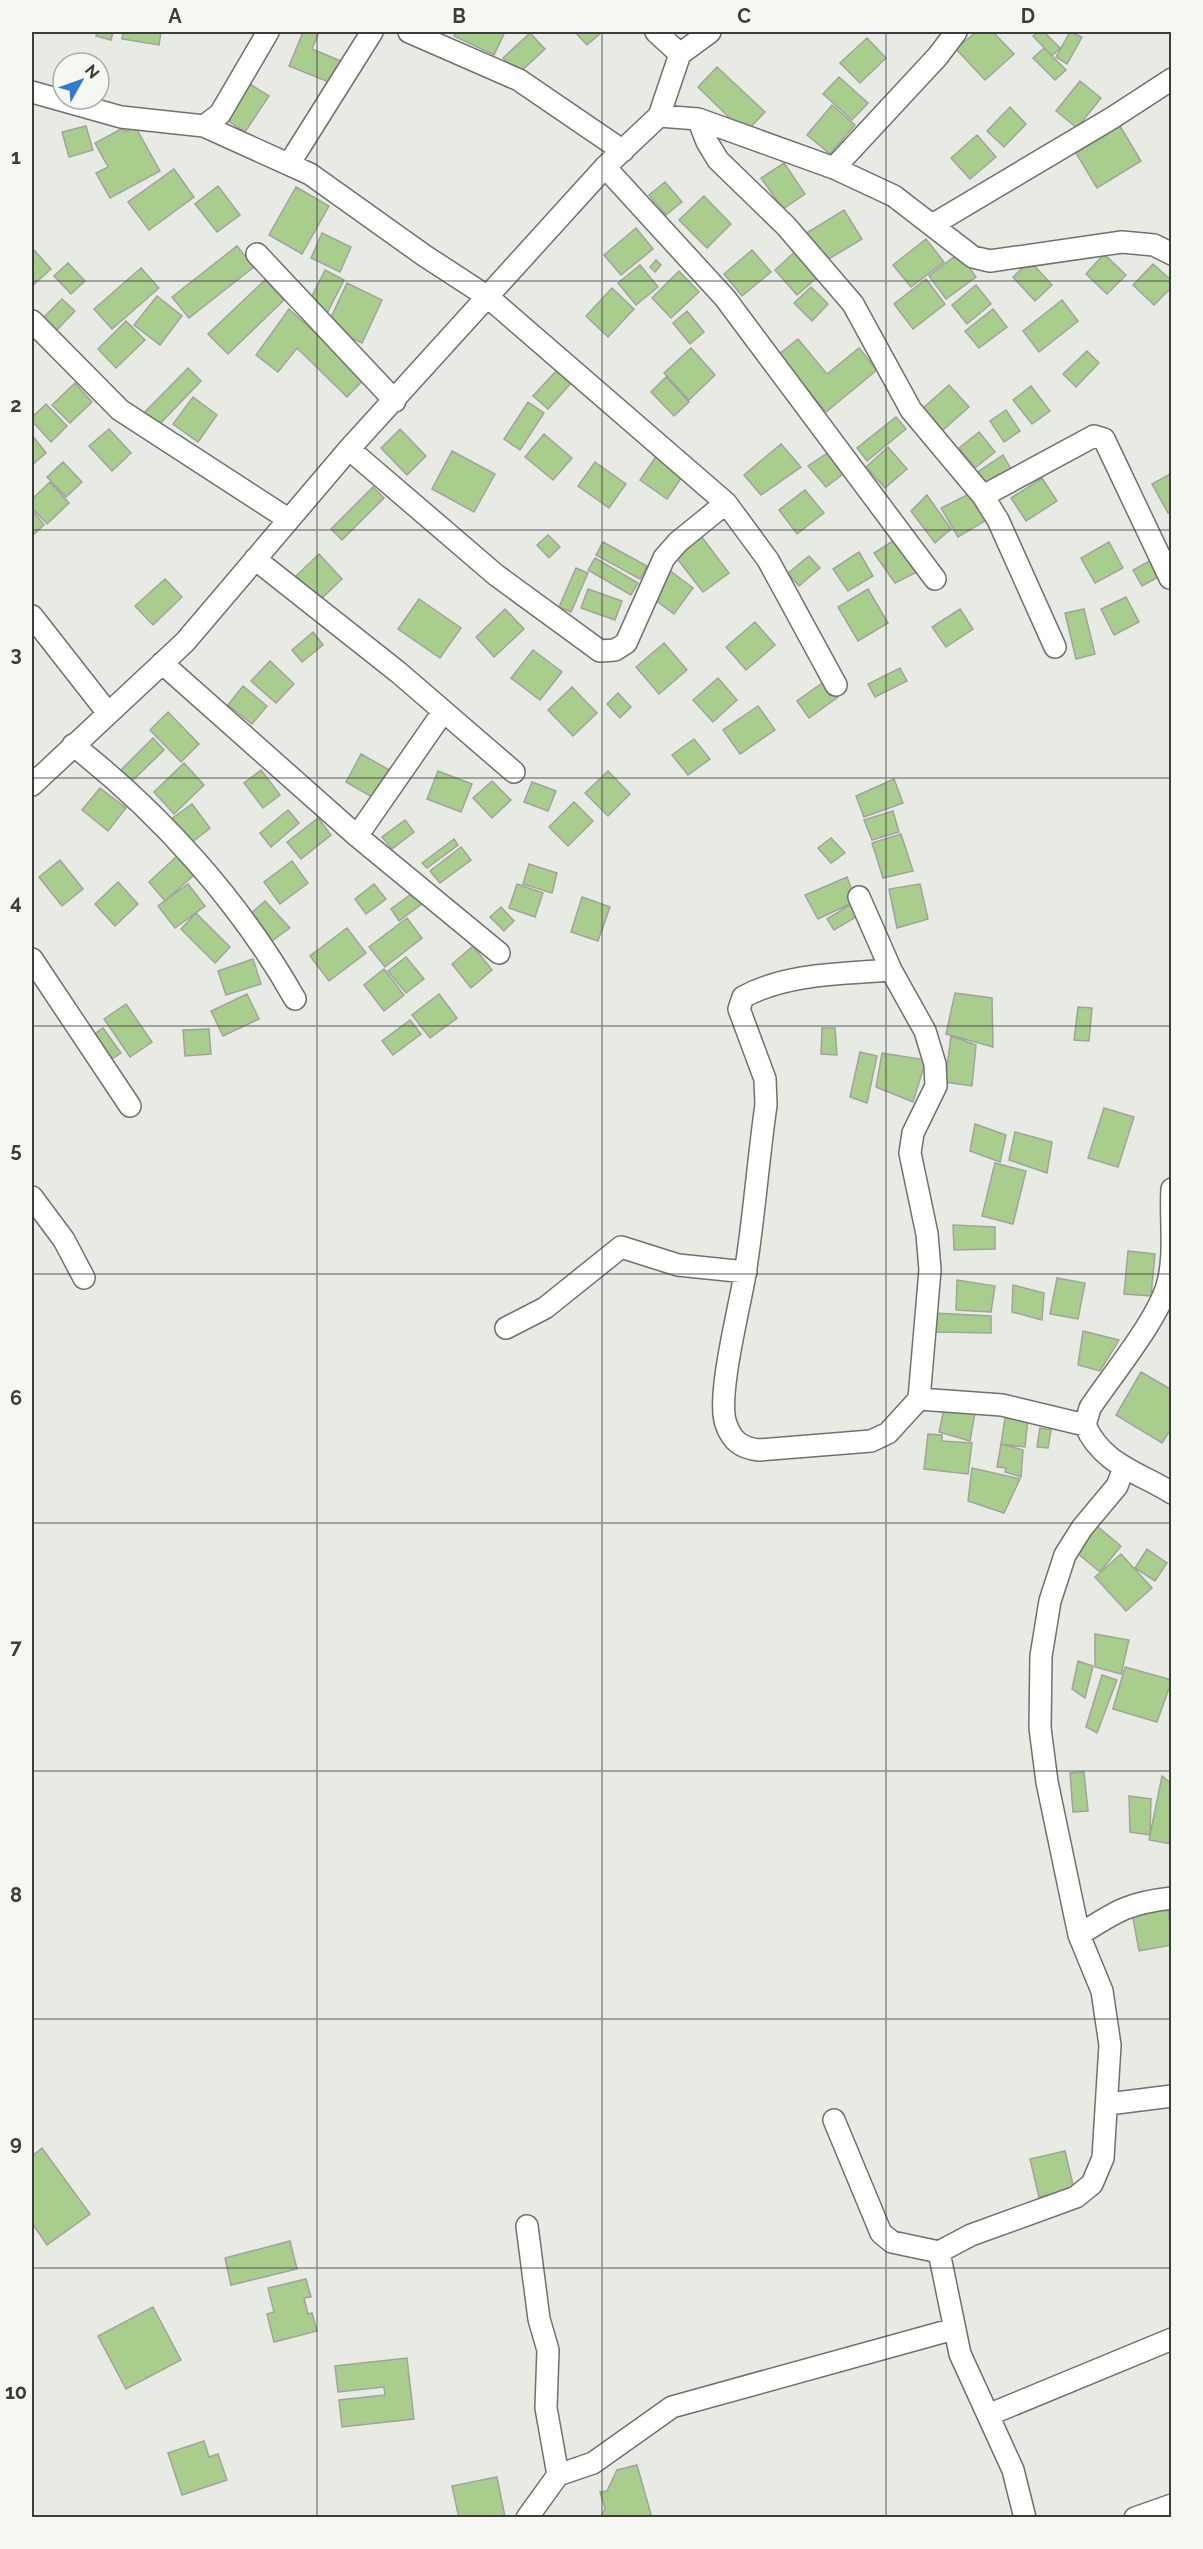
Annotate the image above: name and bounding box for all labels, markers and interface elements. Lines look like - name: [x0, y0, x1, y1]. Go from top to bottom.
- text: A: [168, 4, 182, 28]
- text: B: [452, 4, 466, 28]
- text: C: [737, 4, 751, 28]
- text: D: [1021, 4, 1035, 28]
- north arrow: [51, 51, 111, 111]
- text: N: [81, 61, 103, 82]
- text: 1: [11, 145, 21, 169]
- text: 2: [10, 393, 22, 417]
- text: 3: [10, 642, 22, 666]
- text: 4: [10, 890, 22, 914]
- text: 5: [10, 1138, 22, 1162]
- text: 6: [10, 1386, 22, 1410]
- text: 7: [10, 1635, 22, 1659]
- text: 8: [10, 1883, 22, 1907]
- text: 9: [10, 2131, 22, 2155]
- text: 10: [5, 2380, 27, 2404]

